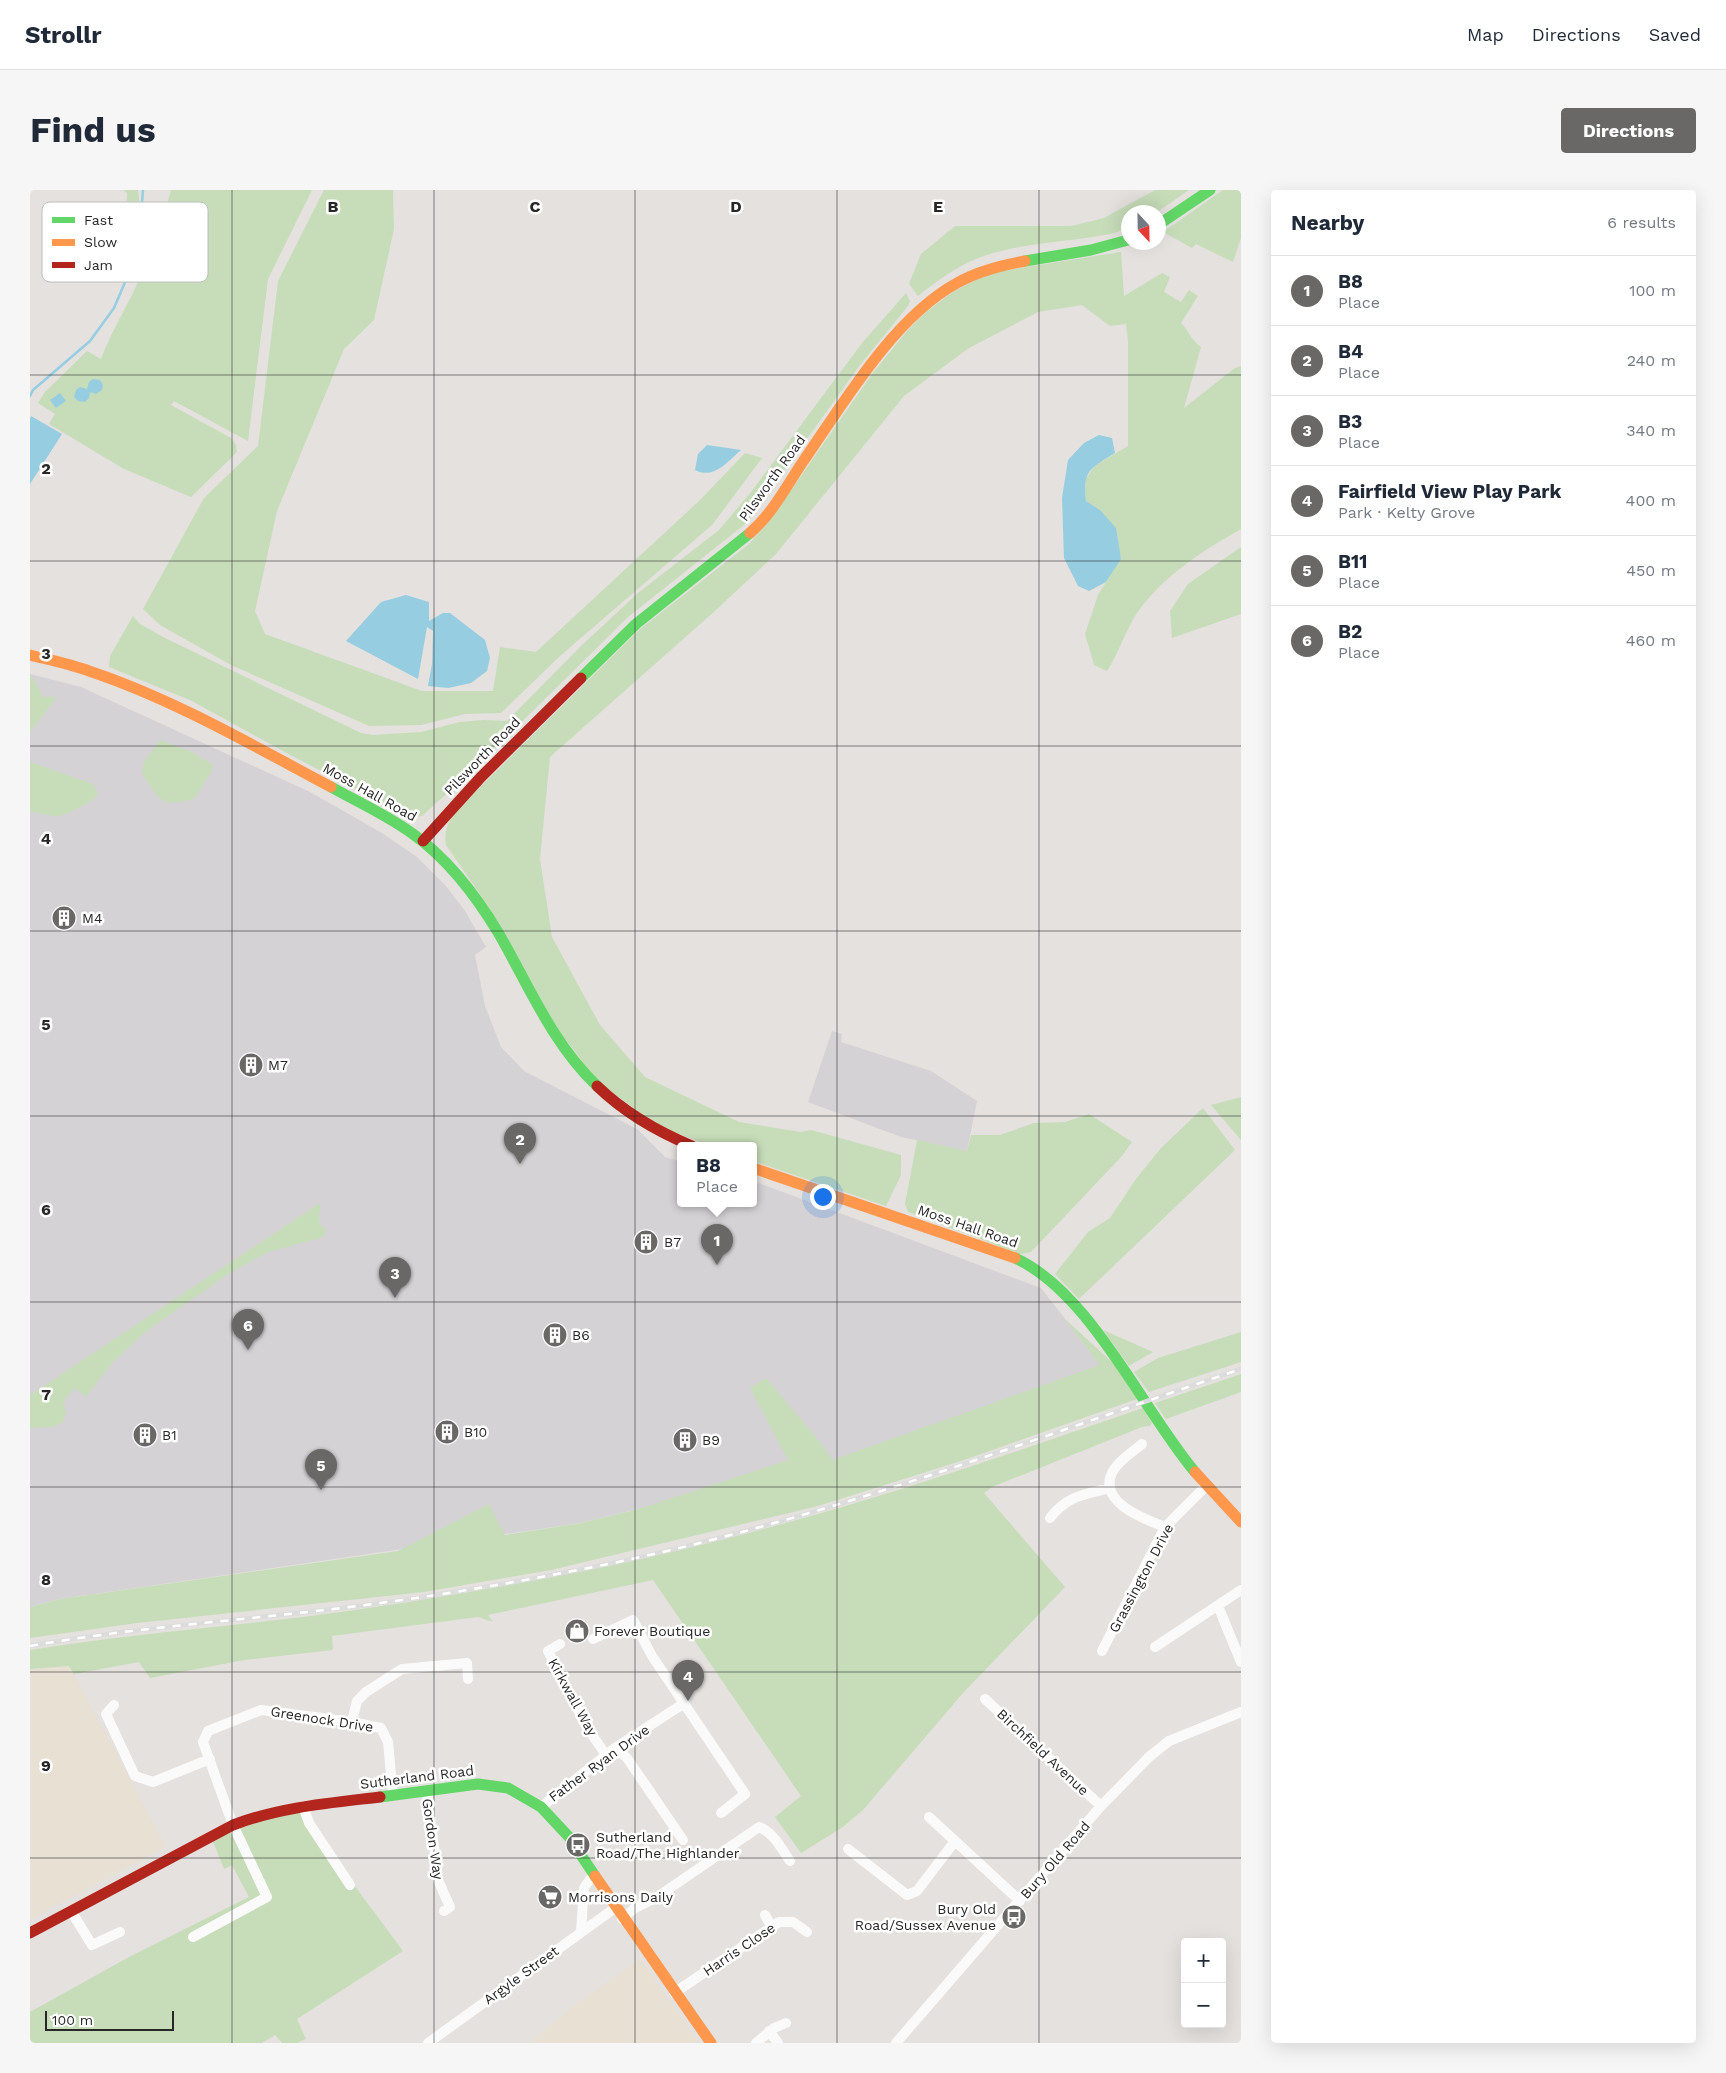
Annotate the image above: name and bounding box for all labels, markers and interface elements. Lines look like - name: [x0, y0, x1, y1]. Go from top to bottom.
- text: Strollr: [25, 21, 102, 49]
- text: Map: [1467, 24, 1504, 45]
- text: Directions: [1532, 24, 1621, 45]
- text: Saved: [1649, 24, 1701, 45]
- button: Directions: [1561, 108, 1696, 153]
- text: Find us: [30, 109, 156, 151]
- text: B: [328, 197, 339, 216]
- text: C: [530, 197, 541, 216]
- text: D: [730, 197, 742, 216]
- text: E: [933, 197, 943, 216]
- legend: [42, 202, 208, 282]
- north arrow: [1121, 205, 1166, 250]
- text: Nearby: [1291, 210, 1364, 235]
- text: Fast: [84, 212, 113, 228]
- text: 6 results: [1607, 213, 1676, 232]
- text: Slow: [84, 234, 117, 250]
- text: Jam: [84, 257, 113, 273]
- text: B8: [1338, 270, 1363, 293]
- text: 1: [1304, 281, 1310, 300]
- text: 100 m: [1629, 281, 1676, 300]
- text: Place: [1338, 293, 1380, 312]
- text: B4: [1338, 340, 1363, 363]
- text: 2: [1302, 351, 1312, 370]
- text: 240 m: [1627, 351, 1676, 370]
- text: Place: [1338, 363, 1380, 382]
- text: B3: [1338, 410, 1362, 433]
- text: 3: [1302, 421, 1312, 440]
- text: 340 m: [1626, 421, 1676, 440]
- street label: Pilsworth Road: [736, 432, 808, 524]
- text: Place: [1338, 433, 1380, 452]
- text: 2: [41, 459, 51, 478]
- text: Fairfield View Play Park: [1338, 480, 1561, 503]
- text: 4: [1302, 491, 1312, 510]
- text: 400 m: [1626, 491, 1676, 510]
- text: Park · Kelty Grove: [1338, 503, 1475, 522]
- text: B11: [1338, 550, 1367, 573]
- text: 5: [1302, 561, 1312, 580]
- text: 450 m: [1626, 561, 1676, 580]
- text: Place: [1338, 573, 1380, 592]
- text: B2: [1338, 620, 1362, 643]
- text: 6: [1302, 631, 1312, 650]
- text: 460 m: [1626, 631, 1676, 650]
- text: Place: [1338, 643, 1380, 662]
- text: 3: [41, 644, 51, 663]
- street label: Pilsworth Road: [441, 714, 523, 798]
- street label: Moss Hall Road: [320, 760, 420, 824]
- text: 4: [41, 829, 51, 848]
- building icon: M4: [51, 905, 77, 931]
- place label: M4: [82, 910, 103, 926]
- text: 5: [41, 1015, 51, 1034]
- building icon: M7: [238, 1052, 264, 1078]
- place label: M7: [268, 1057, 288, 1073]
- pin: 2: [504, 1123, 536, 1164]
- popup: [677, 1142, 757, 1207]
- text: B8: [696, 1154, 721, 1177]
- text: Place: [696, 1177, 738, 1196]
- your location: [810, 1184, 836, 1210]
- text: 6: [41, 1200, 51, 1219]
- street label: Moss Hall Road: [916, 1201, 1020, 1251]
- pin: 1: [701, 1224, 733, 1265]
- building icon: B7: [633, 1229, 659, 1255]
- place label: B7: [664, 1234, 681, 1250]
- pin: 3: [379, 1257, 411, 1298]
- pin: 6: [232, 1309, 264, 1350]
- building icon: B6: [542, 1322, 568, 1348]
- place label: B6: [572, 1327, 590, 1343]
- text: 7: [41, 1385, 51, 1404]
- building icon: B10: [434, 1419, 460, 1445]
- building icon: B1: [132, 1422, 158, 1448]
- place label: B10: [464, 1424, 487, 1440]
- place label: B1: [162, 1427, 177, 1443]
- building icon: B9: [672, 1427, 698, 1453]
- place label: B9: [702, 1432, 720, 1448]
- pin: 5: [305, 1449, 337, 1490]
- street label: Grassington Drive: [1106, 1521, 1176, 1635]
- text: 8: [41, 1570, 51, 1589]
- shop icon: Forever Boutique: [564, 1618, 590, 1644]
- place label: Forever Boutique: [594, 1623, 710, 1639]
- street label: Kirkwall Way: [545, 1655, 601, 1739]
- pin: 4: [672, 1660, 704, 1701]
- street label: Greenock Drive: [269, 1703, 375, 1735]
- street label: Birchfield Avenue: [994, 1706, 1092, 1798]
- street label: Father Ryan Drive: [546, 1721, 652, 1805]
- text: 9: [41, 1756, 51, 1775]
- street label: Sutherland Road: [359, 1762, 475, 1792]
- street label: Gordon Way: [419, 1797, 447, 1881]
- street label: Bury Old Road: [1017, 1818, 1093, 1902]
- place label: Sutherland Road/The Highlander: [596, 1829, 740, 1861]
- bus stop icon: Sutherland Road/The Highlander: [565, 1832, 591, 1858]
- supermarket icon: Morrisons Daily: [537, 1884, 563, 1910]
- place label: Morrisons Daily: [568, 1889, 674, 1905]
- place label: Bury Old Road/Sussex Avenue: [855, 1901, 996, 1933]
- bus stop icon: Bury Old Road/Sussex Avenue: [1001, 1904, 1027, 1930]
- street label: Harris Close: [700, 1919, 778, 1979]
- map controls: [1181, 1938, 1226, 2028]
- button: +: [1181, 1938, 1226, 1983]
- street label: Argyle Street: [480, 1942, 562, 2008]
- button: −: [1181, 1983, 1226, 2028]
- scale bar: [45, 2008, 174, 2031]
- text: 100 m: [52, 2012, 93, 2028]

